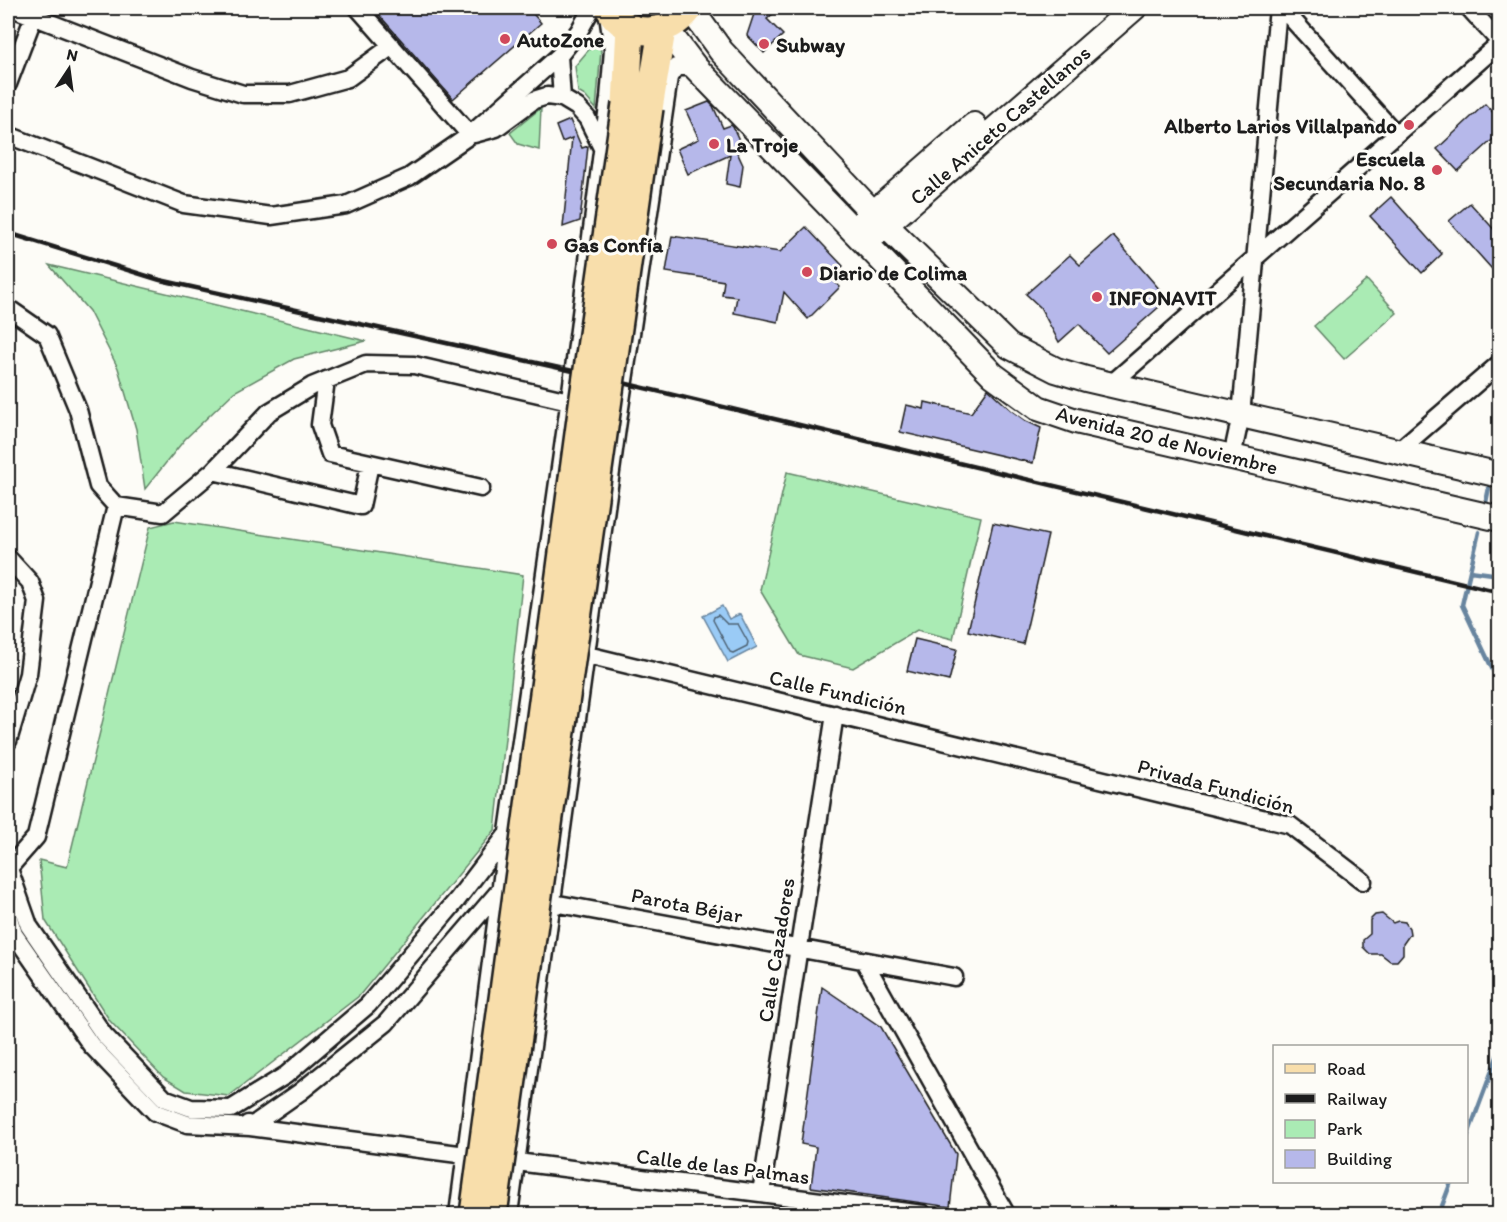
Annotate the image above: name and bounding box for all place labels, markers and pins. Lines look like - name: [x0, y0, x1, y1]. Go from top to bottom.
- place label: AutoZone: [516, 27, 604, 52]
- marker: AutoZone: [498, 32, 512, 46]
- place label: Subway: [776, 32, 846, 58]
- marker: Subway: [757, 37, 771, 51]
- place label: Alberto Larios Villalpando: [1163, 113, 1397, 139]
- marker: Alberto Larios Villalpando: [1402, 118, 1416, 132]
- place label: La Troje: [726, 132, 798, 158]
- marker: La Troje: [707, 137, 721, 151]
- place label: Escuela Secundaria No. 8: [1273, 146, 1426, 195]
- marker: Escuela Secundaria No. 8: [1430, 163, 1444, 177]
- place label: Gas Confía: [564, 232, 664, 257]
- marker: Gas Confía: [545, 237, 559, 251]
- place label: Diario de Colima: [819, 260, 968, 285]
- marker: Diario de Colima: [800, 265, 814, 279]
- place label: INFONAVIT: [1109, 285, 1217, 310]
- marker: INFONAVIT: [1090, 290, 1104, 304]

